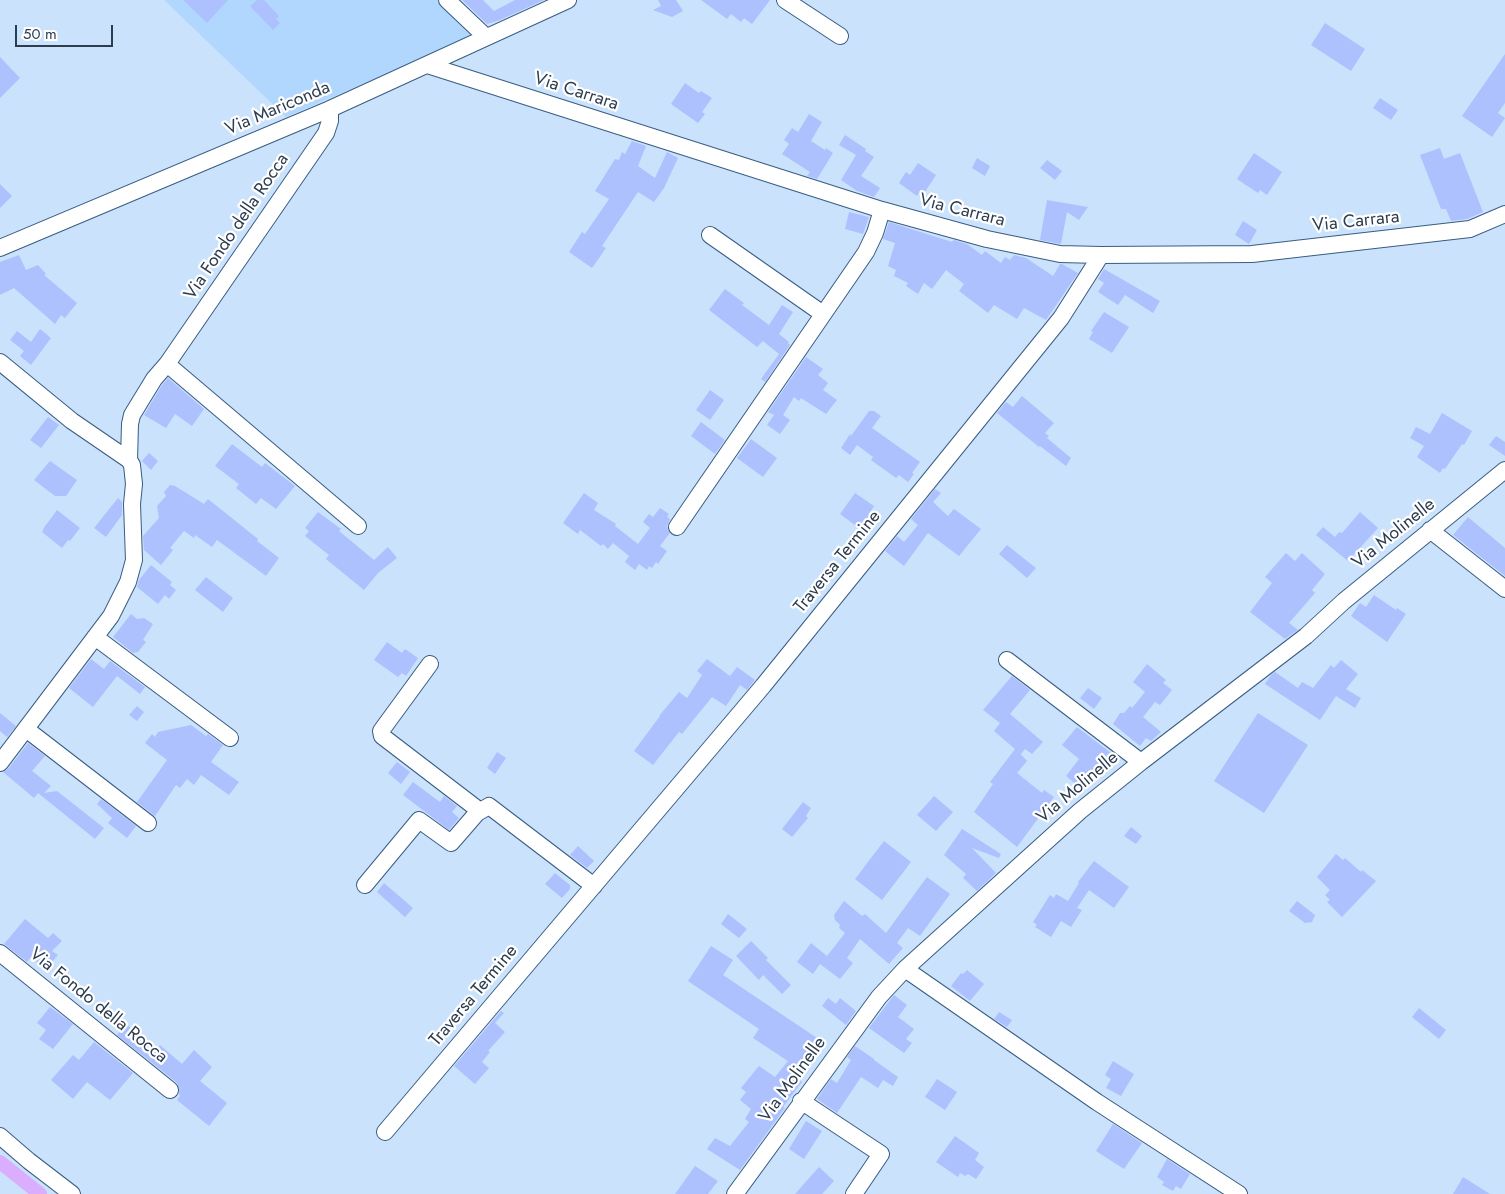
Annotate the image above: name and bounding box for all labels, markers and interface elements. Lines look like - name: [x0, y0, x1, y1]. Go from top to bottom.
- scale bar: [18, 15, 115, 47]
- text: 50 m: [23, 23, 57, 45]
- street label: Via Carrara: [531, 68, 621, 116]
- street label: Via Mariconda: [222, 77, 334, 141]
- street label: Via Fondo della Rocca: [180, 150, 294, 304]
- street label: Via Carrara: [917, 190, 1007, 232]
- street label: Via Carrara: [1311, 207, 1401, 237]
- street label: Via Molinelle: [1348, 494, 1440, 574]
- street label: Traversa Termine: [790, 506, 886, 618]
- street label: Via Molinelle: [1033, 748, 1123, 828]
- street label: Traversa Termine: [425, 941, 523, 1051]
- street label: Via Fondo della Rocca: [25, 944, 171, 1068]
- street label: Via Molinelle: [755, 1033, 831, 1127]

